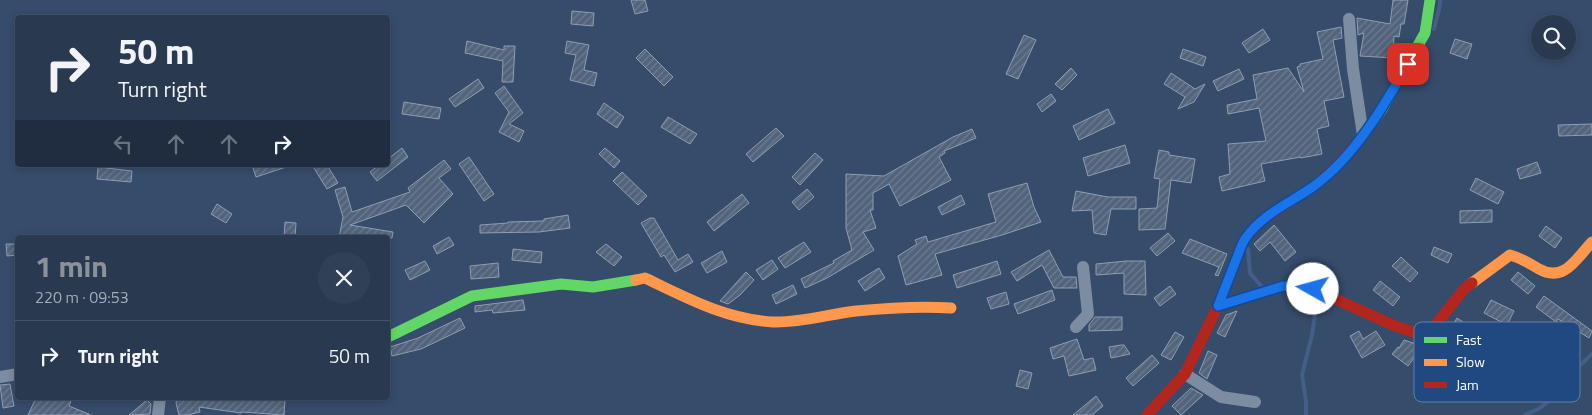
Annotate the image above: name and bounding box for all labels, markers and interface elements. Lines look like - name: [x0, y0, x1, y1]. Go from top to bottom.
- map controls: [1531, 15, 1576, 60]
- button: search: [1531, 15, 1576, 60]
- text: 50 m: [118, 24, 194, 78]
- icon: right: [35, 35, 100, 100]
- pin: [1387, 43, 1429, 85]
- icon: arrive: [1394, 50, 1422, 78]
- text: Turn right: [118, 72, 207, 106]
- icon: left: [109, 130, 137, 158]
- icon: ahead: [162, 130, 190, 158]
- icon: ahead: [215, 130, 243, 158]
- icon: right: [268, 130, 296, 158]
- text: 1 min: [35, 243, 108, 289]
- button: close: [318, 252, 370, 304]
- position arrow: [1286, 262, 1338, 314]
- text: 220 m · 09:53: [35, 285, 129, 309]
- legend: [1414, 322, 1580, 402]
- text: Fast: [1456, 329, 1481, 350]
- text: Turn right: [78, 341, 159, 370]
- text: 50 m: [329, 341, 370, 370]
- icon: right: [35, 342, 63, 370]
- text: Slow: [1456, 351, 1485, 372]
- text: Jam: [1456, 374, 1479, 395]

